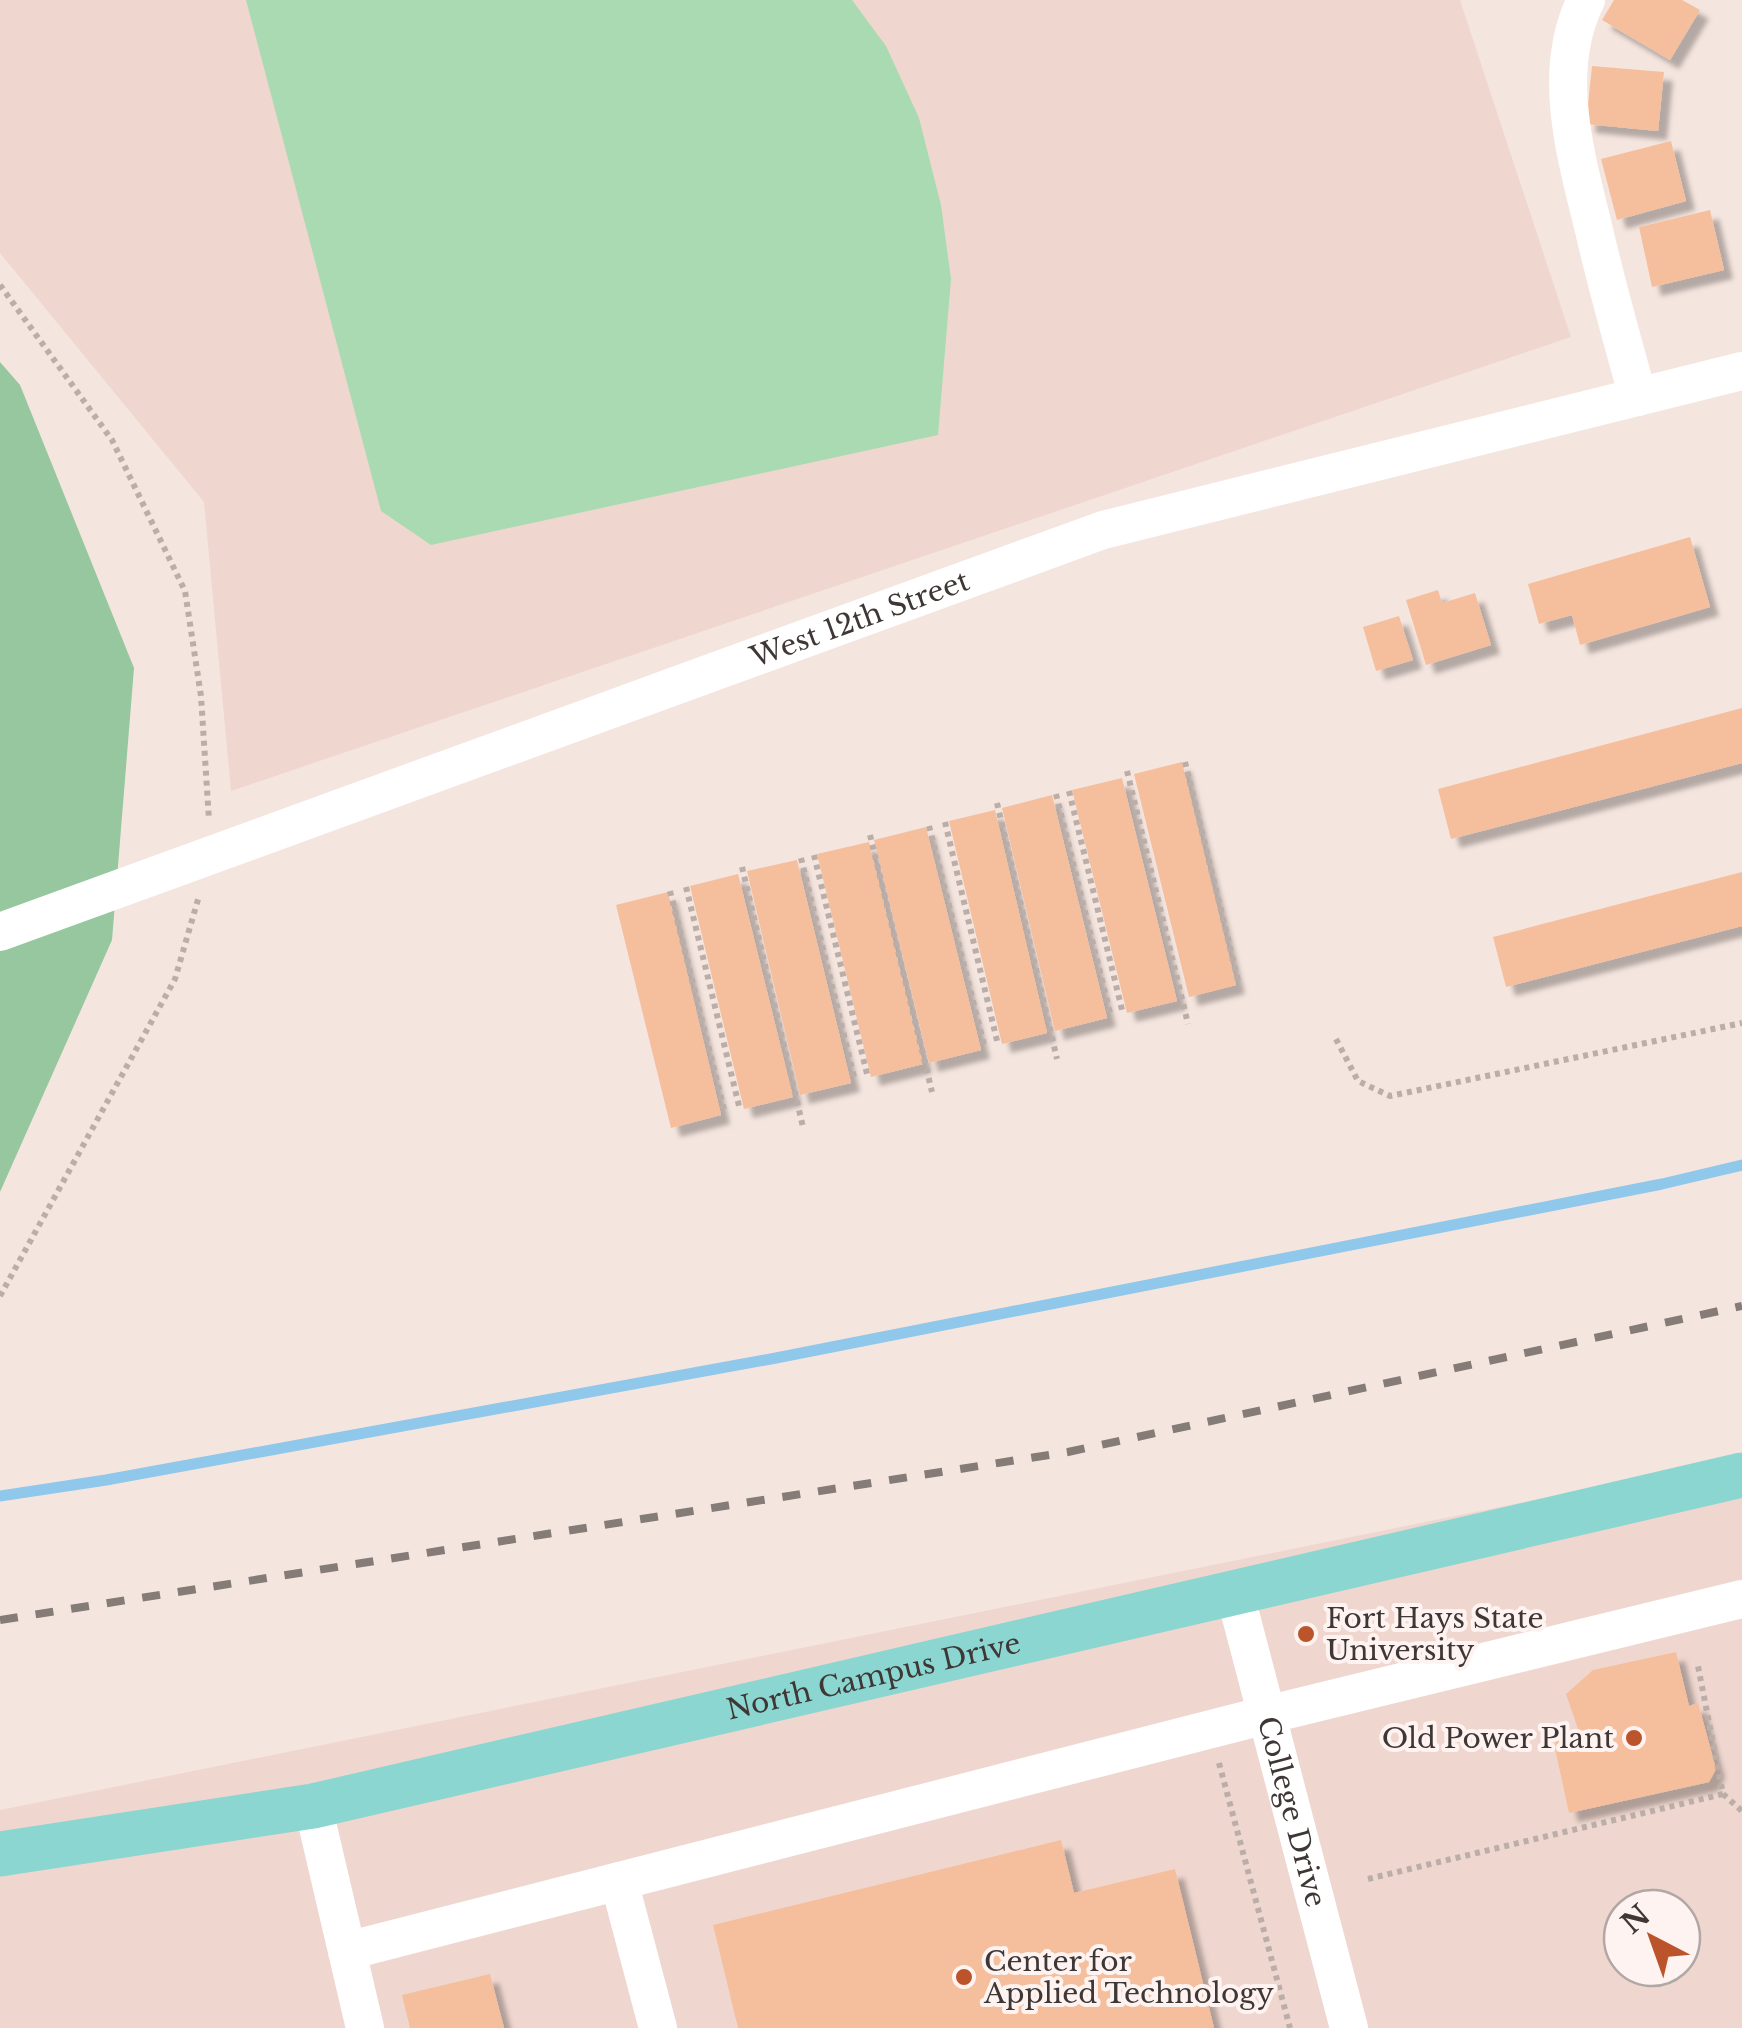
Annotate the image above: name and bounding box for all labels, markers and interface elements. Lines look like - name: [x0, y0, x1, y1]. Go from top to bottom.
- street label: West 12th Street: [745, 563, 974, 675]
- place label: Fort Hays State University: [1326, 1601, 1544, 1668]
- marker: Fort Hays State University: [1295, 1623, 1317, 1645]
- street label: North Campus Drive: [723, 1626, 1024, 1728]
- street label: College Drive: [1250, 1713, 1333, 1911]
- place label: Old Power Plant: [1382, 1721, 1614, 1756]
- marker: Old Power Plant: [1623, 1727, 1645, 1749]
- north arrow: [1602, 1888, 1702, 1988]
- text: N: [1615, 1898, 1657, 1941]
- place label: Center for Applied Technology: [983, 1944, 1274, 2011]
- marker: Center for Applied Technology: [953, 1966, 975, 1988]

